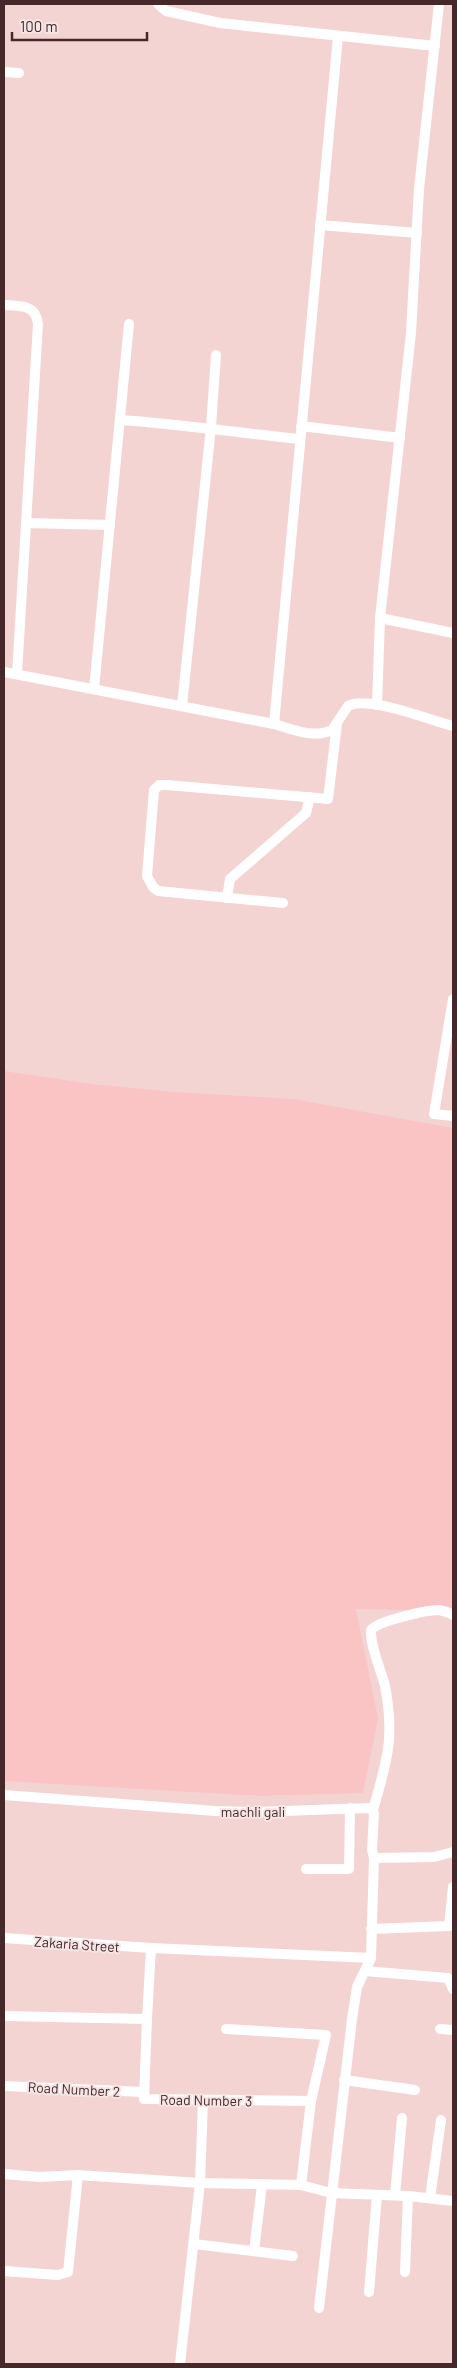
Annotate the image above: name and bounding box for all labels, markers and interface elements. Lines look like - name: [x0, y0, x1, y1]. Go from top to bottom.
- scale bar: [12, 10, 148, 42]
- text: 100 m: [20, 17, 58, 35]
- street label: machli gali: [221, 1803, 285, 1820]
- street label: Zakaria Street: [34, 1933, 120, 1955]
- street label: Road Number 2: [27, 2078, 121, 2100]
- street label: Road Number 3: [160, 2091, 252, 2109]

